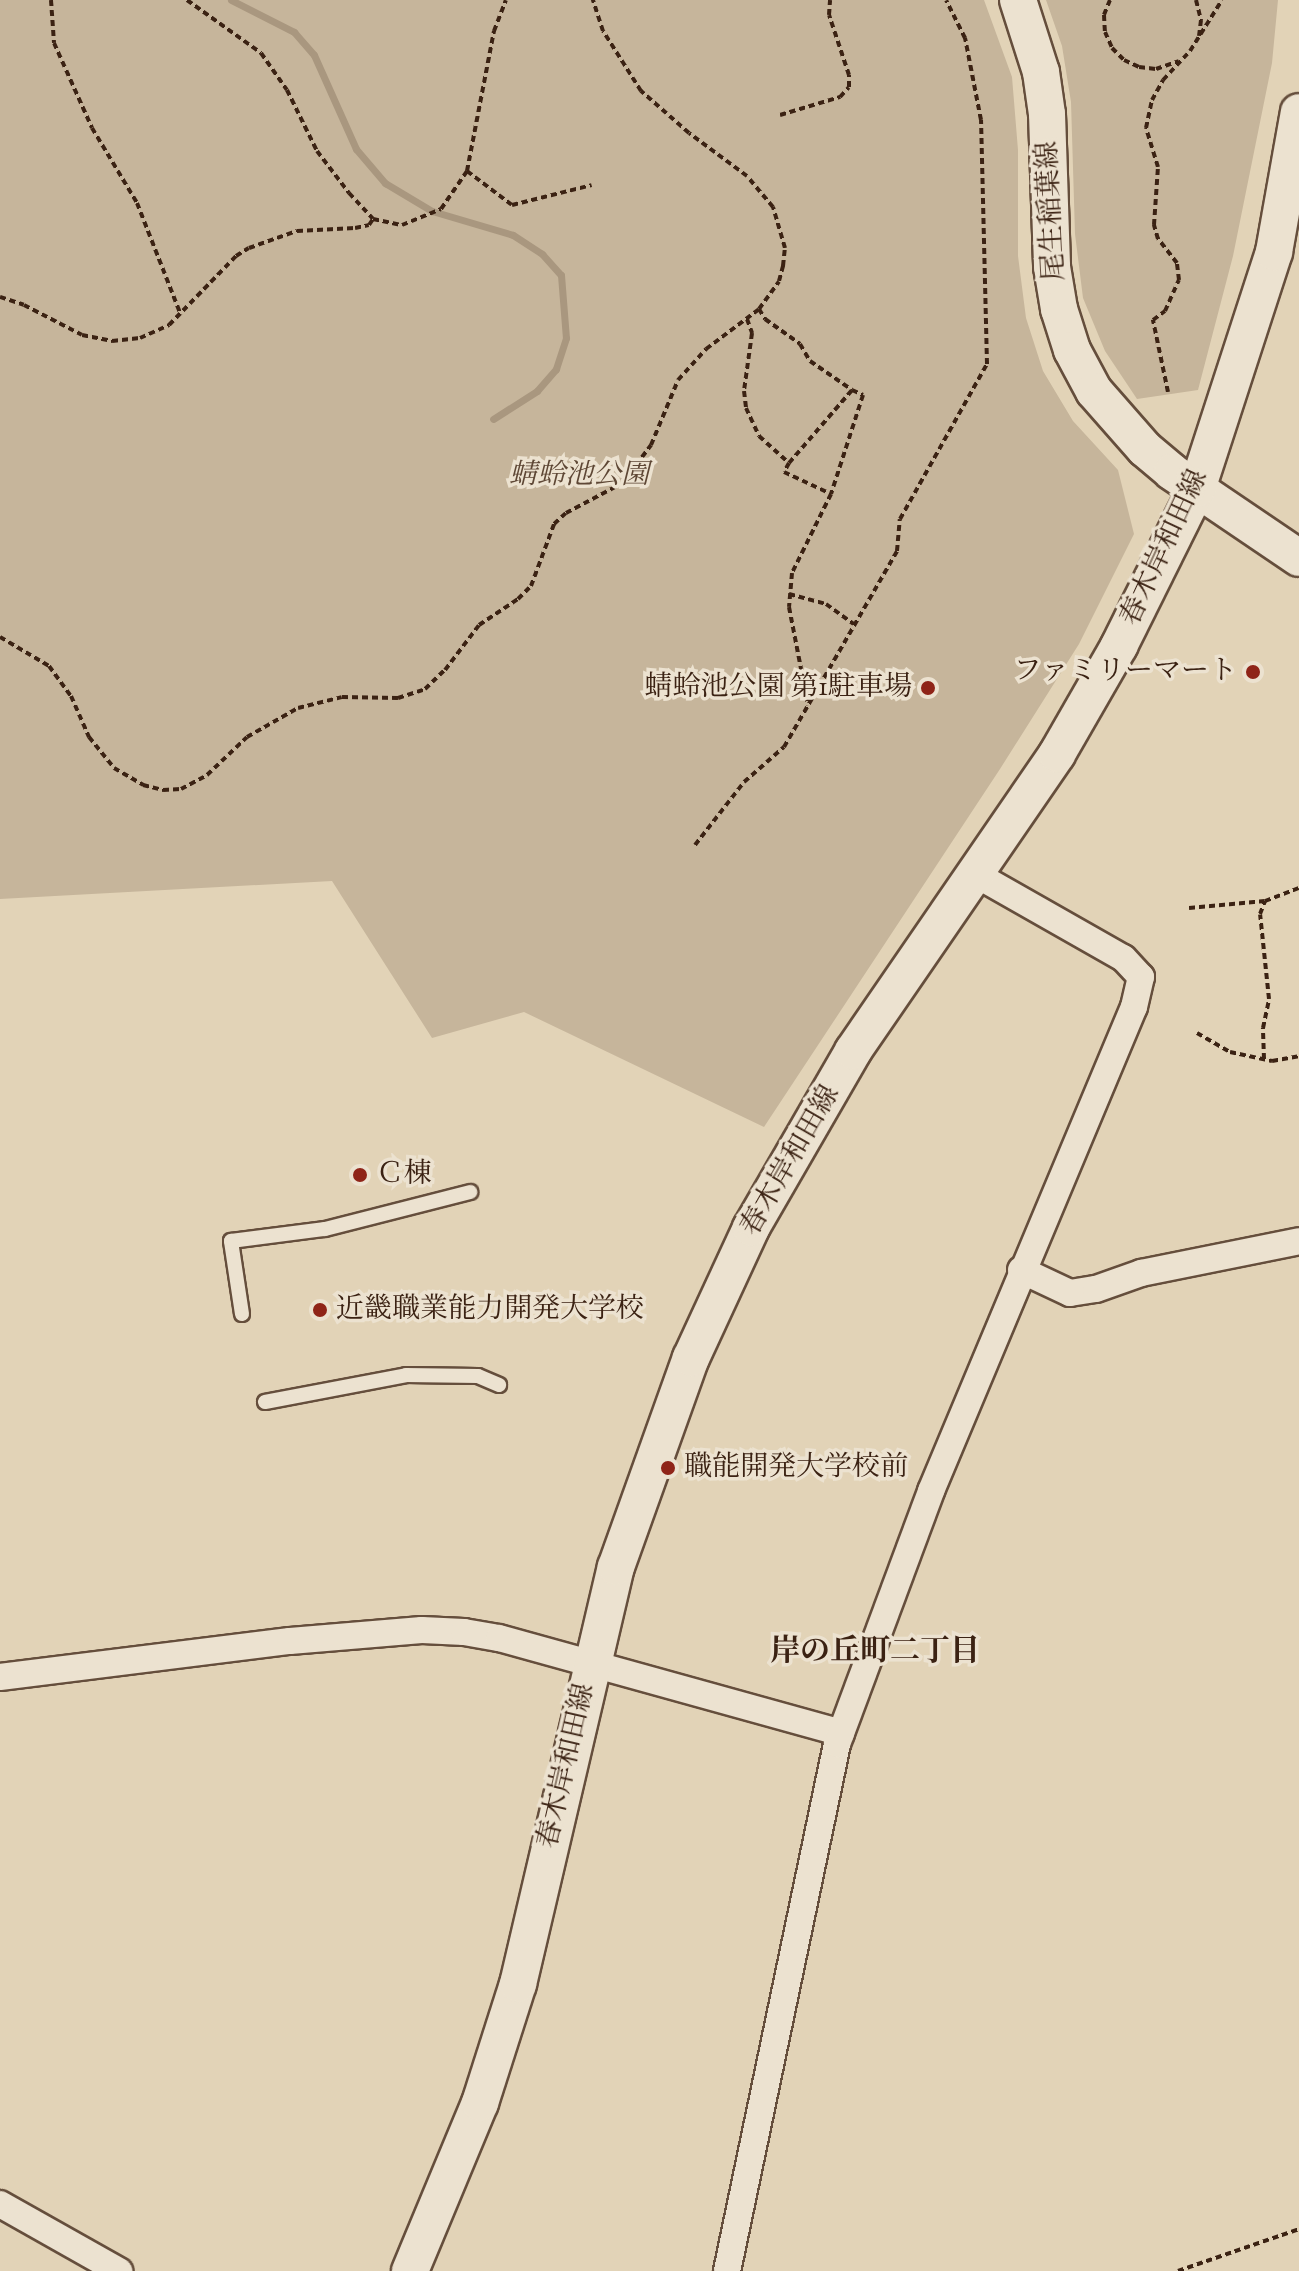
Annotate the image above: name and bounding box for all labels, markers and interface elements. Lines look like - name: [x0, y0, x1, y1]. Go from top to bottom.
- street label: 尾生稲葉線: [1032, 140, 1072, 282]
- park label: 蜻蛉池公園: [509, 459, 649, 493]
- street label: 春木岸和田線: [1114, 465, 1216, 631]
- place label: ファミリーマート: [1013, 655, 1237, 689]
- marker: ファミリーマート: [1244, 663, 1262, 681]
- place label: 蜻蛉池公園 第1駐車場: [645, 671, 912, 705]
- marker: 蜻蛉池公園 第1駐車場: [919, 679, 937, 697]
- street label: 春木岸和田線: [734, 1080, 848, 1242]
- place label: Ｃ棟: [376, 1158, 432, 1192]
- marker: Ｃ棟: [351, 1166, 369, 1184]
- place label: 近畿職業能力開発大学校: [336, 1293, 644, 1327]
- marker: 近畿職業能力開発大学校: [311, 1301, 329, 1319]
- place label: 職能開発大学校前: [684, 1451, 908, 1485]
- marker: 職能開発大学校前: [659, 1459, 677, 1477]
- district label: 岸の丘町二丁目: [770, 1635, 980, 1671]
- street label: 春木岸和田線: [532, 1680, 602, 1852]

